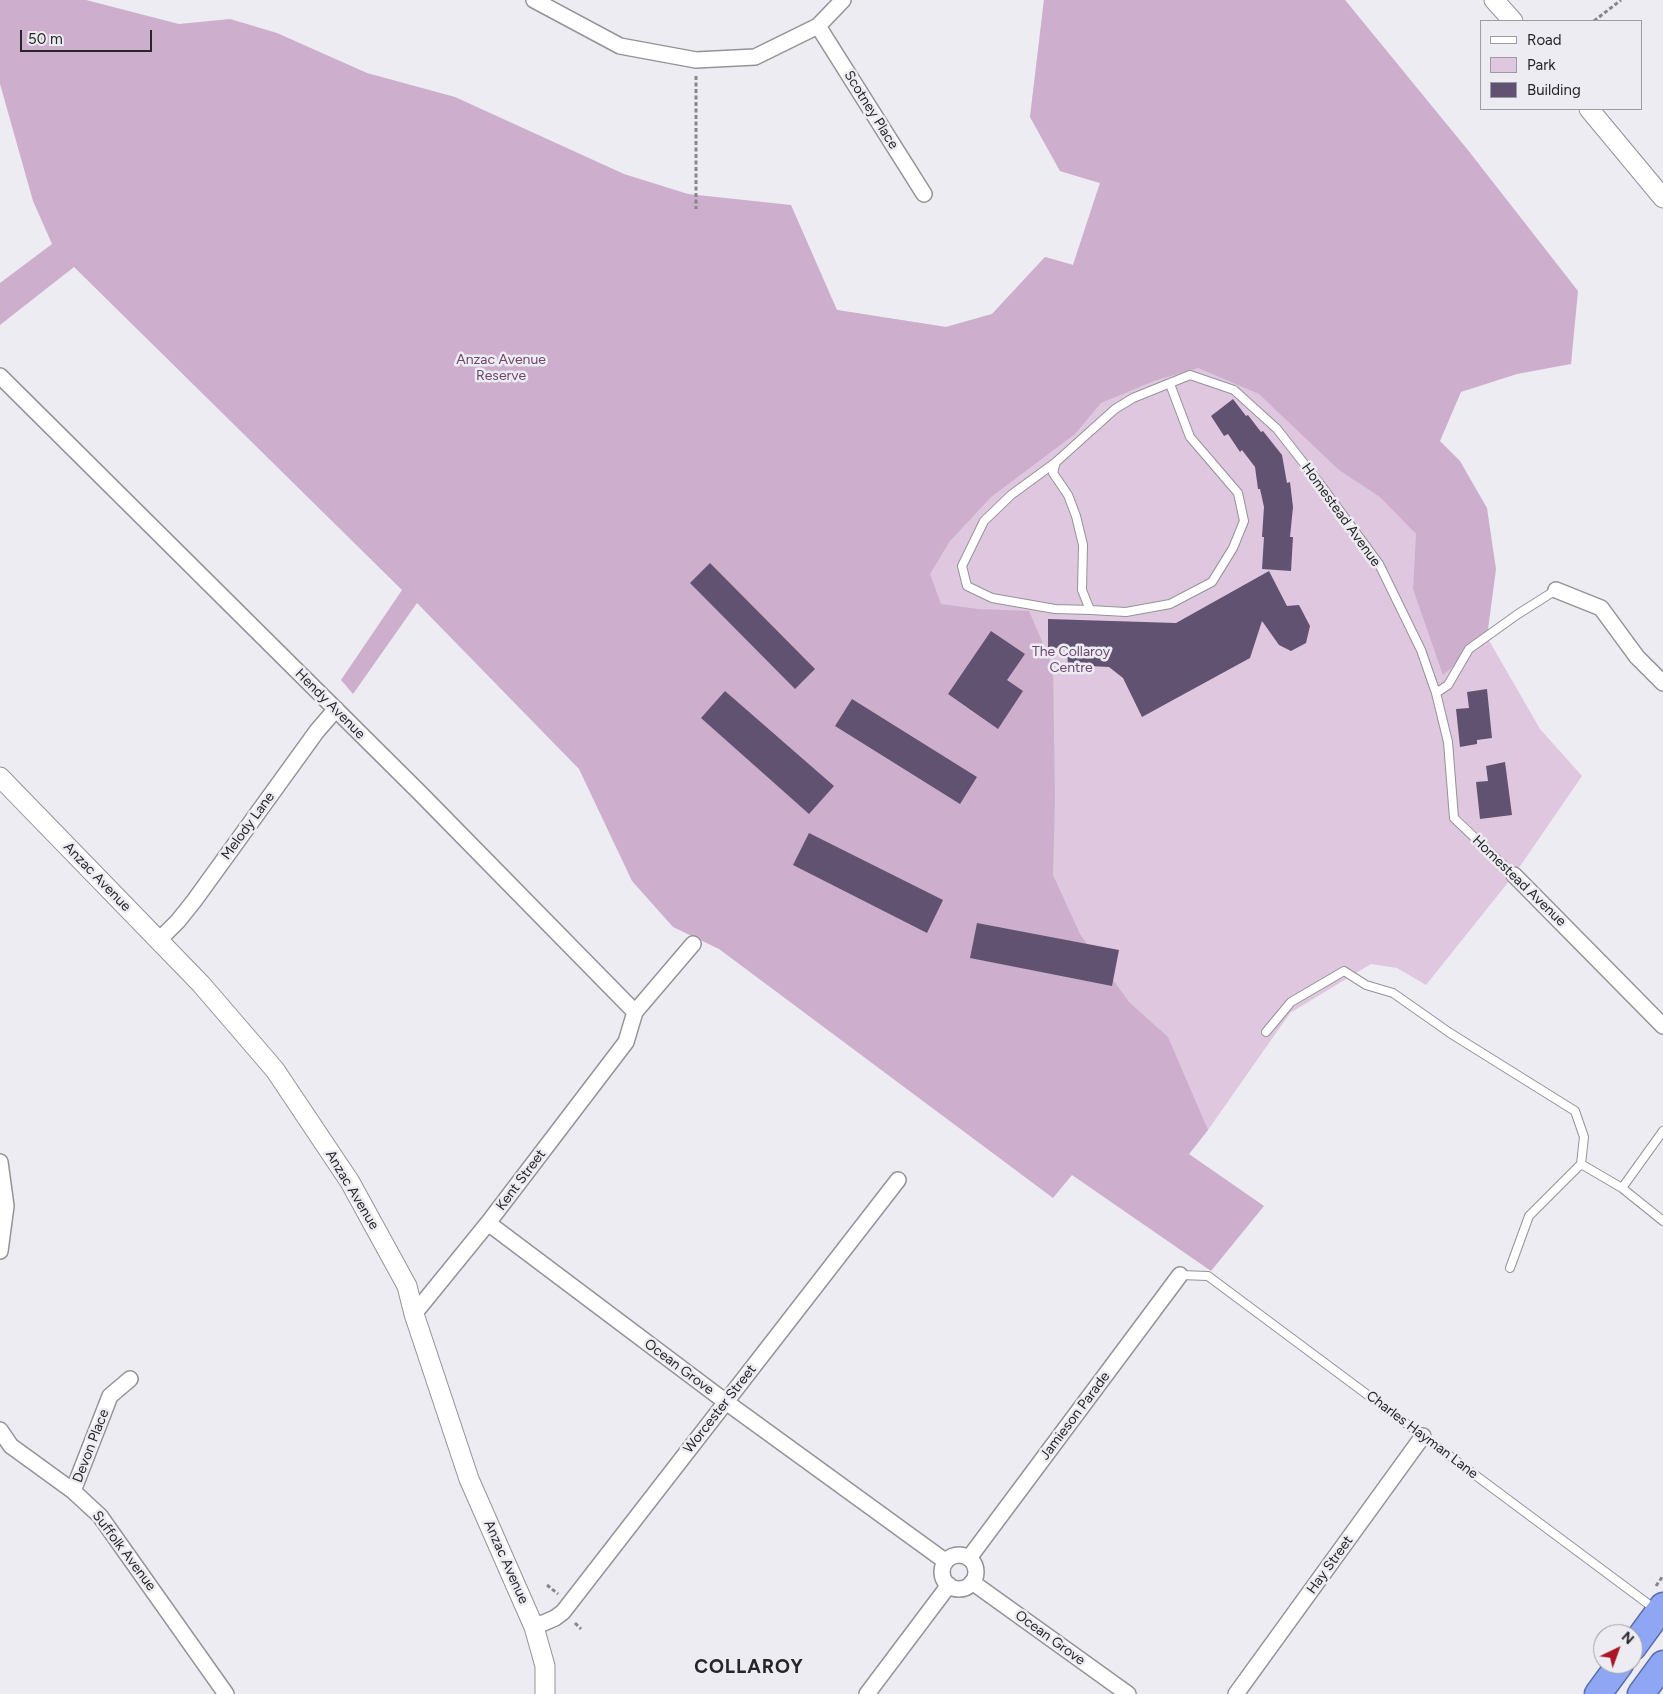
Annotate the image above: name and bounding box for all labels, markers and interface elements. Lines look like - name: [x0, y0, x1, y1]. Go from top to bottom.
- scale bar: [22, 20, 155, 52]
- legend: [1480, 20, 1643, 110]
- text: 50 m: [28, 30, 63, 48]
- text: Road: [1527, 31, 1562, 49]
- text: Park: [1527, 56, 1556, 74]
- street label: Scotney Place: [840, 68, 902, 152]
- text: Building: [1527, 81, 1581, 99]
- park label: Anzac Avenue Reserve: [456, 352, 546, 384]
- street label: Homestead Avenue: [1298, 460, 1384, 570]
- park label: The Collaroy Centre: [1032, 644, 1110, 676]
- street label: Hendy Avenue: [291, 665, 369, 743]
- street label: Melody Lane: [218, 789, 278, 863]
- street label: Homestead Avenue: [1469, 832, 1569, 930]
- street label: Anzac Avenue: [60, 839, 134, 915]
- street label: Kent Street: [493, 1146, 549, 1214]
- street label: Anzac Avenue: [322, 1147, 382, 1233]
- street label: Ocean Grove: [641, 1335, 717, 1399]
- street label: Worcester Street: [680, 1361, 760, 1457]
- street label: Jamieson Parade: [1036, 1369, 1114, 1463]
- street label: Charles Hayman Lane: [1363, 1387, 1481, 1483]
- street label: Devon Place: [69, 1407, 113, 1485]
- street label: Suffolk Avenue: [89, 1508, 159, 1594]
- street label: Anzac Avenue: [480, 1518, 532, 1606]
- street label: Hay Street: [1303, 1533, 1357, 1597]
- street label: Ocean Grove: [1012, 1607, 1088, 1669]
- north arrow: [1593, 1624, 1643, 1674]
- text: N: [1618, 1628, 1637, 1648]
- district label: COLLAROY: [693, 1656, 805, 1678]

